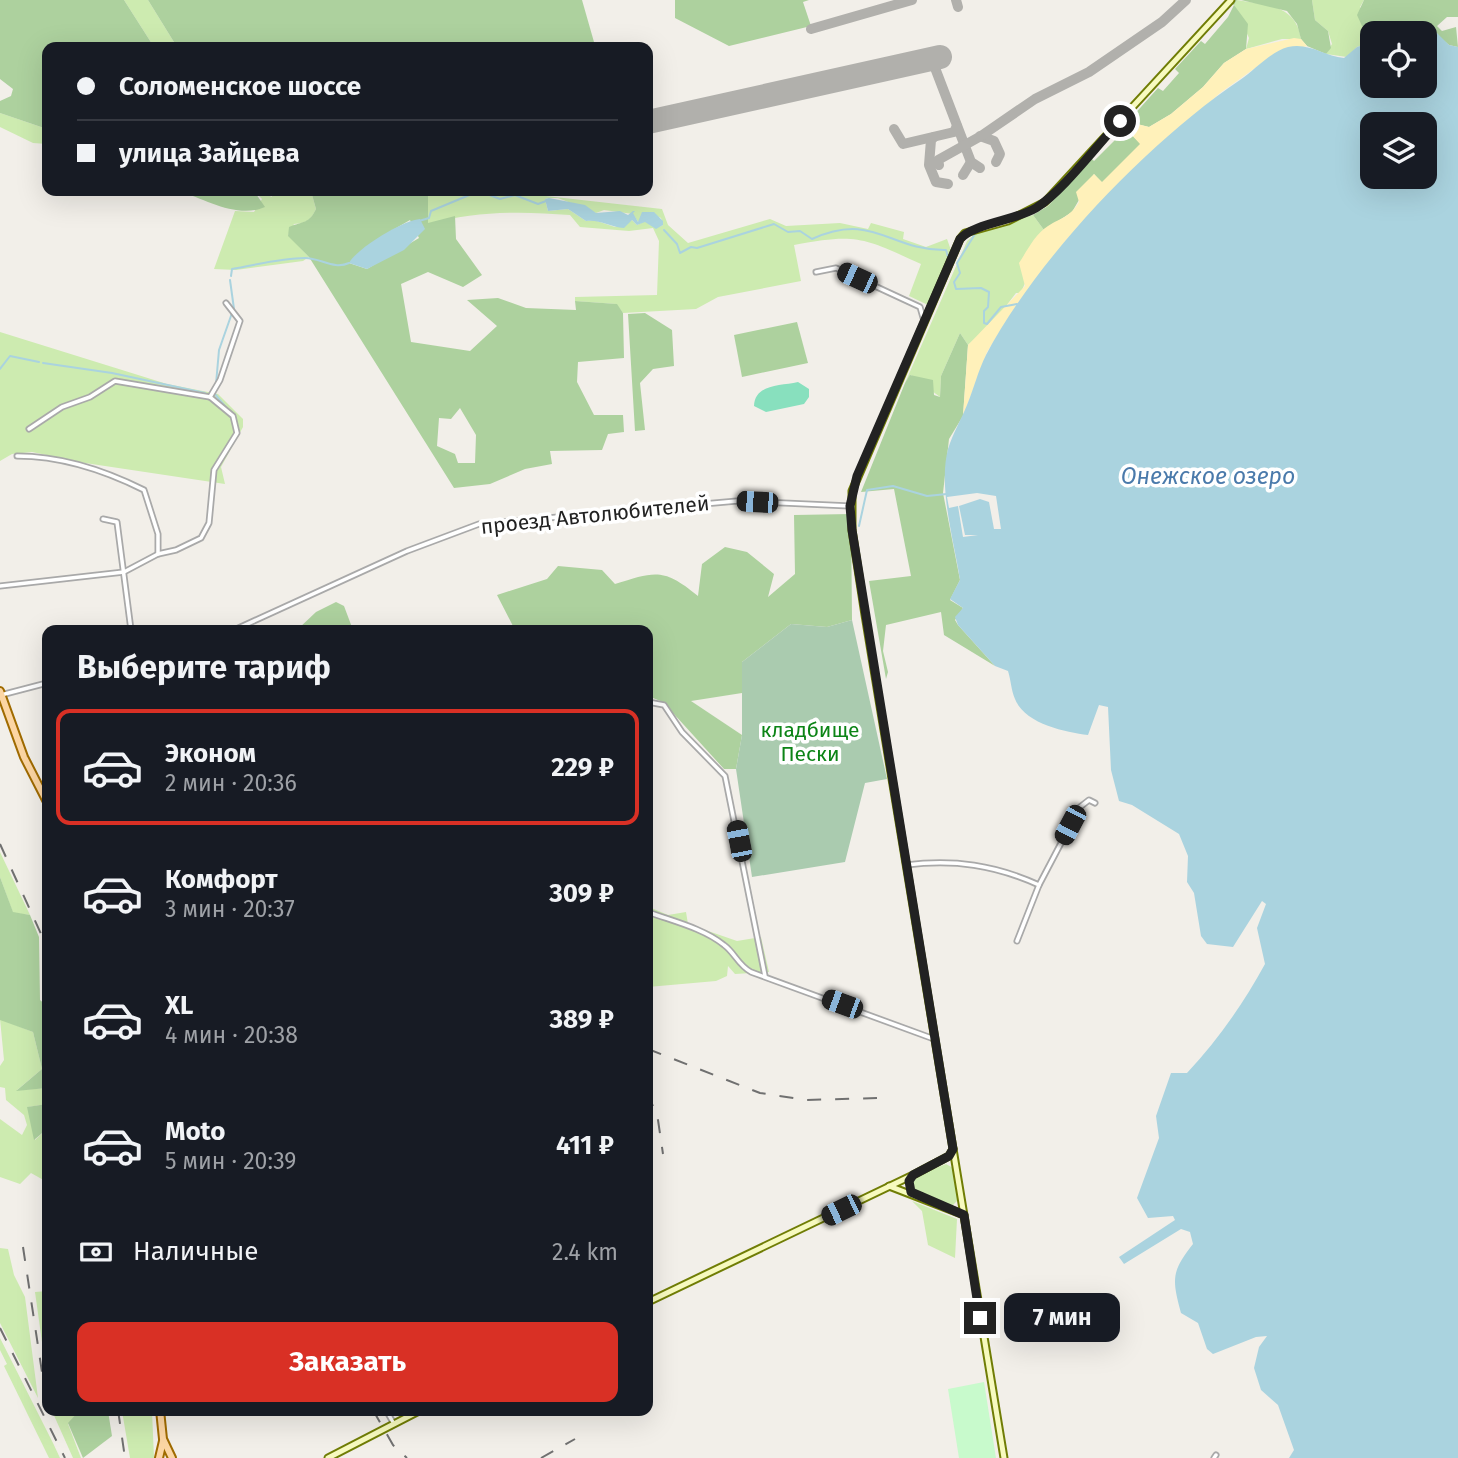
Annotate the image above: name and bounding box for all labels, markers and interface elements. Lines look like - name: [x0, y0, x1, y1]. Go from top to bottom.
- map controls: [1360, 21, 1437, 189]
- button: locate: [1360, 21, 1437, 98]
- text: Соломенское шоссе: [119, 71, 361, 102]
- route start: [1104, 105, 1136, 137]
- button: layers: [1360, 112, 1437, 189]
- text: улица Зайцева: [119, 138, 300, 169]
- car: [834, 260, 881, 296]
- water label: Онежское озеро: [1121, 462, 1295, 490]
- street label: проезд Автолюбителей: [479, 490, 711, 540]
- car: [736, 490, 779, 514]
- text: Выберите тариф: [77, 648, 331, 686]
- park label: кладбище Пески: [761, 717, 859, 767]
- icon: car: [81, 736, 144, 799]
- text: Эконом: [165, 738, 256, 769]
- text: 229 ₽: [551, 752, 614, 783]
- text: 2 мин · 20:36: [165, 769, 297, 797]
- car: [1051, 802, 1090, 848]
- car: [725, 818, 754, 864]
- icon: car: [81, 862, 144, 925]
- text: Комфорт: [165, 864, 278, 895]
- text: 309 ₽: [549, 878, 614, 909]
- text: 3 мин · 20:37: [165, 895, 295, 923]
- car: [819, 987, 866, 1021]
- icon: car: [81, 988, 144, 1051]
- text: XL: [165, 990, 193, 1021]
- text: 389 ₽: [550, 1004, 614, 1035]
- text: 4 мин · 20:38: [165, 1021, 298, 1049]
- icon: car: [81, 1114, 144, 1177]
- text: Moto: [165, 1116, 225, 1147]
- text: 411 ₽: [556, 1130, 614, 1161]
- text: 5 мин · 20:39: [165, 1147, 296, 1175]
- car: [818, 1191, 865, 1229]
- icon: cash: [77, 1233, 115, 1271]
- text: Наличные: [133, 1236, 258, 1267]
- text: 2.4 km: [552, 1238, 618, 1266]
- callout: 7 мин: [1004, 1294, 1120, 1342]
- route end: [964, 1302, 996, 1334]
- text: 7 мин: [1033, 1303, 1091, 1331]
- button: Заказать: [77, 1322, 618, 1402]

